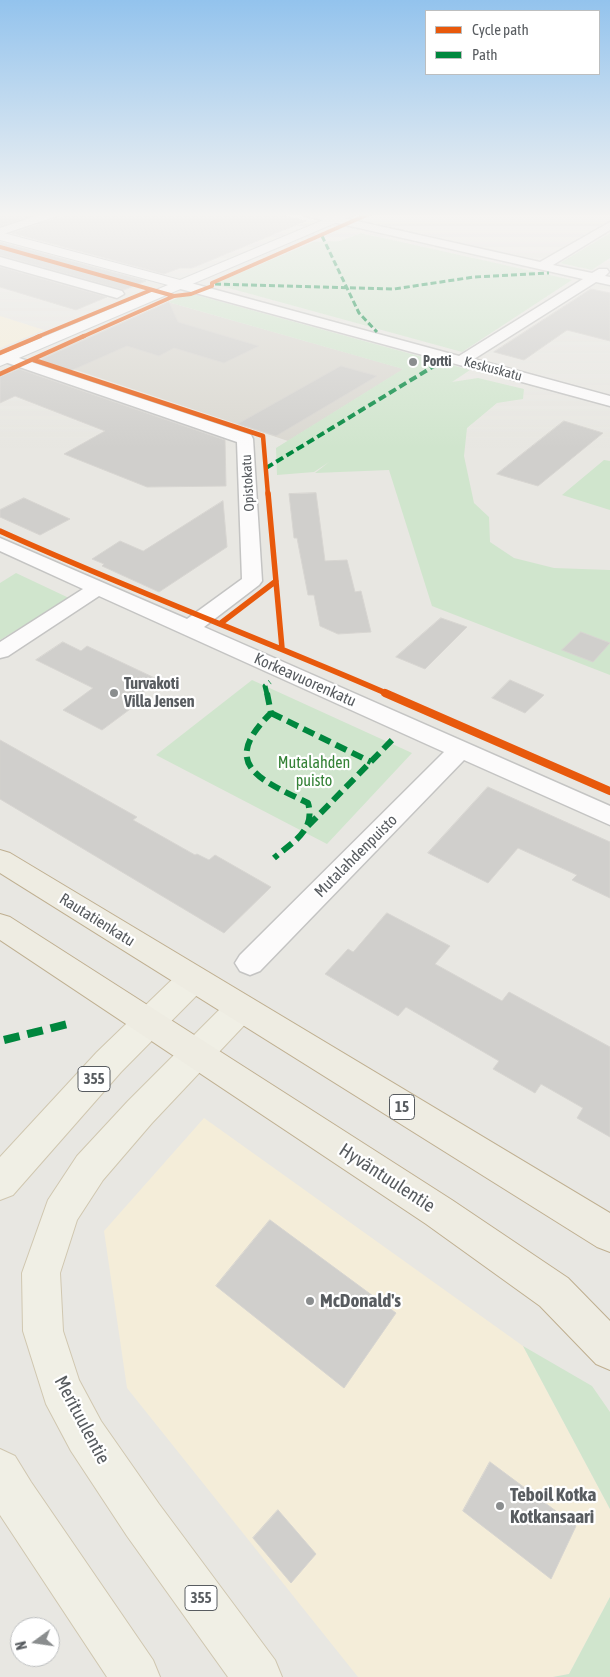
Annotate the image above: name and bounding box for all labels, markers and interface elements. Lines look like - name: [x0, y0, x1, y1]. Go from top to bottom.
- legend: [425, 10, 600, 75]
- text: Cycle path: [472, 21, 529, 38]
- text: Path: [472, 46, 498, 63]
- street label: Keskuskatu: [462, 353, 524, 385]
- place label: Portti: [423, 354, 452, 370]
- marker: Portti: [407, 356, 419, 368]
- street label: Opistokatu: [238, 454, 258, 512]
- street label: Korkeavuorenkatu: [251, 649, 359, 711]
- place label: Turvakoti Villa Jensen: [124, 674, 194, 712]
- marker: Turvakoti Villa Jensen: [108, 687, 120, 699]
- park label: Mutalahden puisto: [278, 753, 350, 791]
- street label: Mutalahdenpuisto: [311, 811, 401, 901]
- street label: Rautatienkatu: [56, 889, 138, 951]
- road number: 355: [78, 1066, 110, 1092]
- road number: 15: [390, 1094, 414, 1120]
- street label: Hyväntuulentie: [335, 1139, 439, 1217]
- place label: McDonald's: [320, 1290, 401, 1312]
- marker: McDonald's: [304, 1295, 316, 1307]
- street label: Merituulentie: [49, 1372, 115, 1468]
- place label: Teboil Kotka Kotkansaari: [510, 1484, 596, 1528]
- marker: Teboil Kotka Kotkansaari: [494, 1500, 506, 1512]
- road number: 355: [185, 1586, 217, 1610]
- north arrow: [10, 1617, 60, 1667]
- text: N: [13, 1639, 30, 1651]

